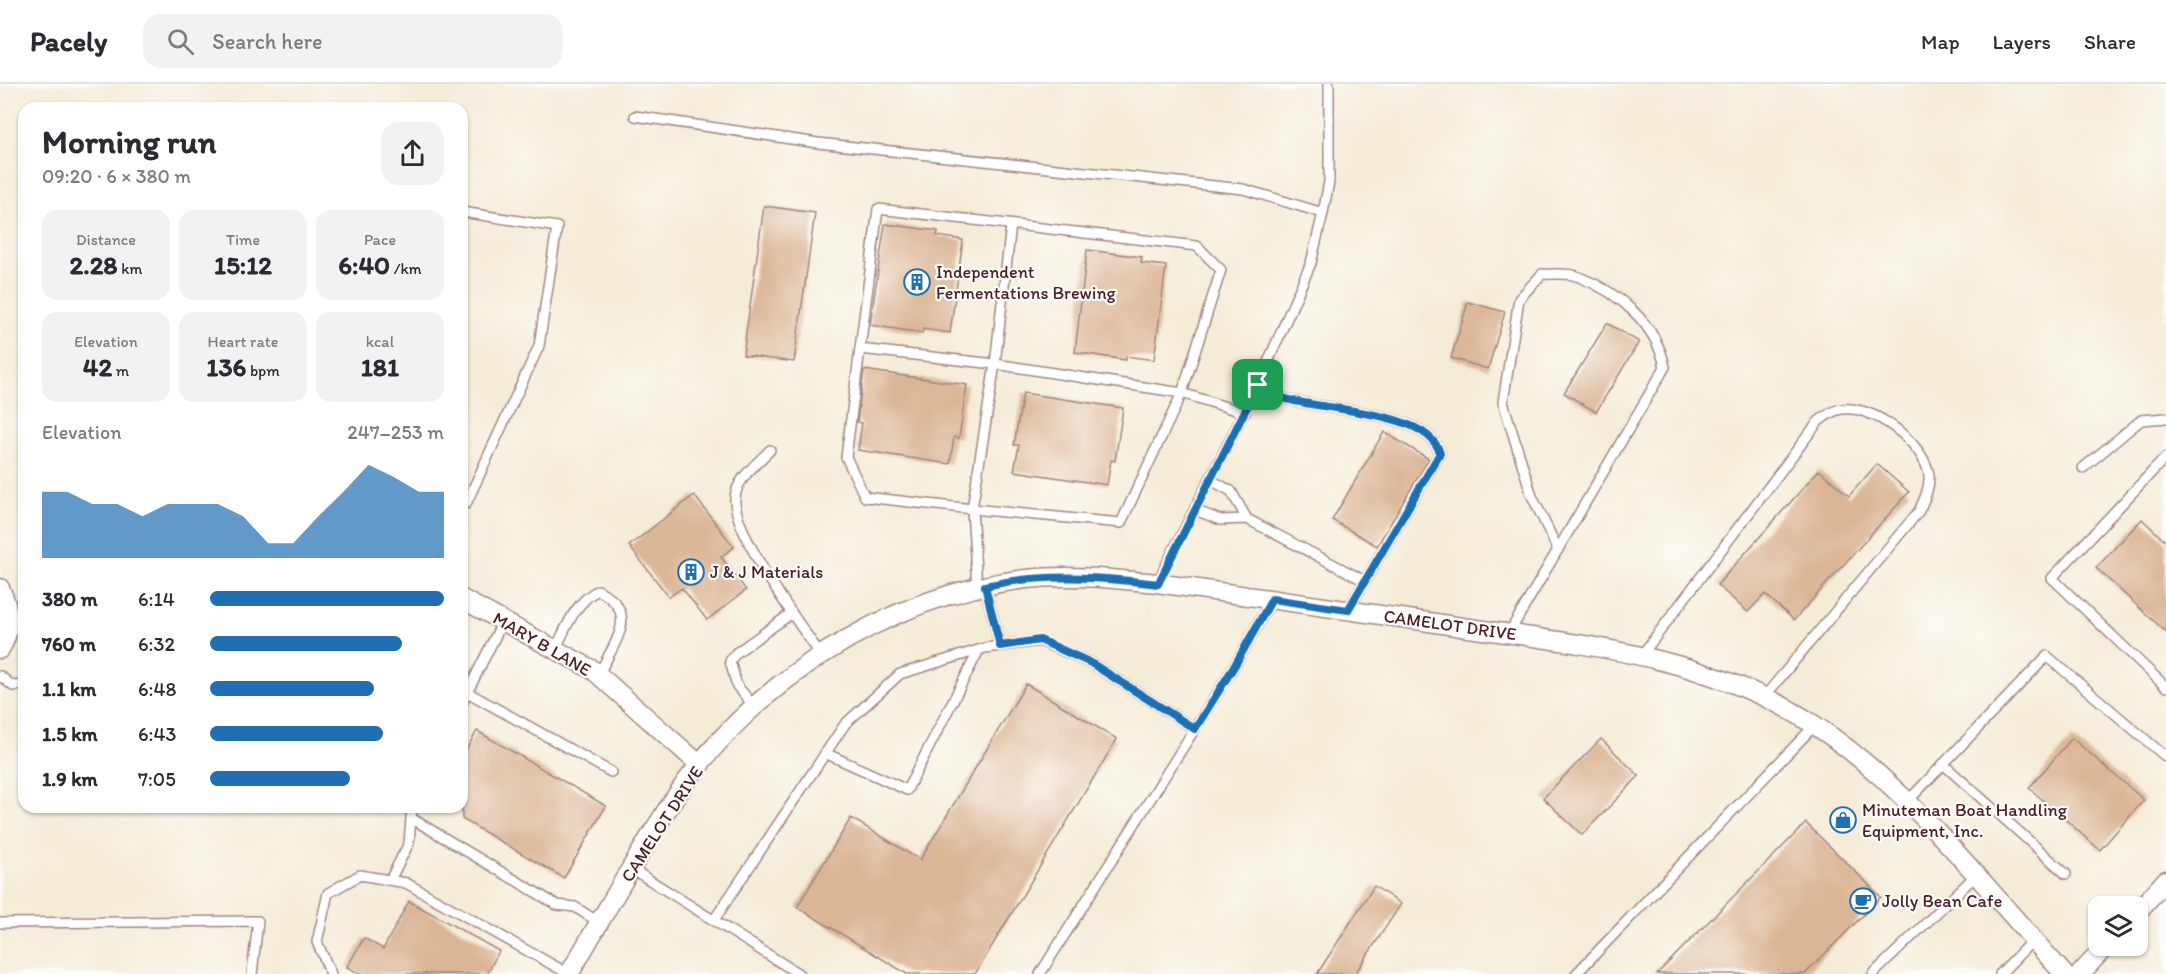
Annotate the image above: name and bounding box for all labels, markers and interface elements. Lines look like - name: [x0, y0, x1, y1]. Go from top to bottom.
- search box: [143, 14, 563, 68]
- text: Pacely: [30, 24, 107, 58]
- icon: search: [164, 25, 197, 58]
- text: Search here: [212, 28, 323, 55]
- text: Map: [1921, 29, 1960, 54]
- text: Layers: [1993, 29, 2051, 54]
- text: Share: [2084, 29, 2136, 54]
- text: Morning run: [42, 122, 217, 161]
- button: share: [381, 122, 444, 185]
- text: 09:20 · 6 × 380 m: [42, 164, 191, 188]
- text: Distance: [76, 230, 136, 249]
- text: Time: [226, 230, 260, 249]
- text: Pace: [364, 230, 396, 249]
- text: 2.28: [70, 249, 118, 281]
- text: 15:12: [214, 249, 272, 281]
- text: 6:40: [338, 249, 390, 281]
- text: km: [118, 259, 142, 278]
- text: /km: [390, 259, 422, 278]
- place label: Independent Fermentations Brewing: [936, 261, 1117, 304]
- building icon: Independent Fermentations Brewing: [902, 267, 932, 297]
- text: Elevation: [74, 332, 138, 351]
- text: Heart rate: [208, 332, 278, 351]
- text: kcal: [366, 332, 394, 351]
- text: 42: [83, 351, 112, 383]
- text: 136: [206, 351, 246, 383]
- text: 181: [361, 351, 399, 383]
- pin: [1232, 359, 1283, 410]
- text: m: [112, 361, 129, 380]
- text: bpm: [246, 361, 280, 380]
- icon: arrive: [1241, 368, 1274, 401]
- text: Elevation: [42, 420, 121, 444]
- text: 247–253 m: [347, 420, 444, 444]
- building icon: J & J Materials: [676, 557, 706, 587]
- place label: J & J Materials: [710, 561, 823, 583]
- text: 380 m: [42, 587, 98, 611]
- text: 6:14: [138, 587, 175, 611]
- street label: CAMELOT DRIVE: [1382, 605, 1518, 645]
- street label: MARY B LANE: [489, 607, 595, 681]
- text: 760 m: [42, 632, 96, 656]
- text: 6:32: [138, 632, 175, 656]
- text: 1.1 km: [42, 677, 96, 701]
- text: 6:48: [138, 677, 176, 701]
- text: 1.5 km: [42, 722, 98, 746]
- text: 6:43: [138, 722, 176, 746]
- street label: CAMELOT DRIVE: [616, 762, 708, 886]
- text: 1.9 km: [42, 767, 98, 791]
- text: 7:05: [138, 767, 176, 791]
- place label: Minuteman Boat Handling Equipment, Inc.: [1862, 799, 2068, 842]
- shop icon: Minuteman Boat Handling Equipment, Inc.: [1828, 805, 1858, 835]
- cafe icon: Jolly Bean Cafe: [1848, 886, 1878, 916]
- place label: Jolly Bean Cafe: [1882, 890, 2002, 912]
- map controls: [2088, 896, 2148, 956]
- button: layers: [2088, 896, 2148, 956]

